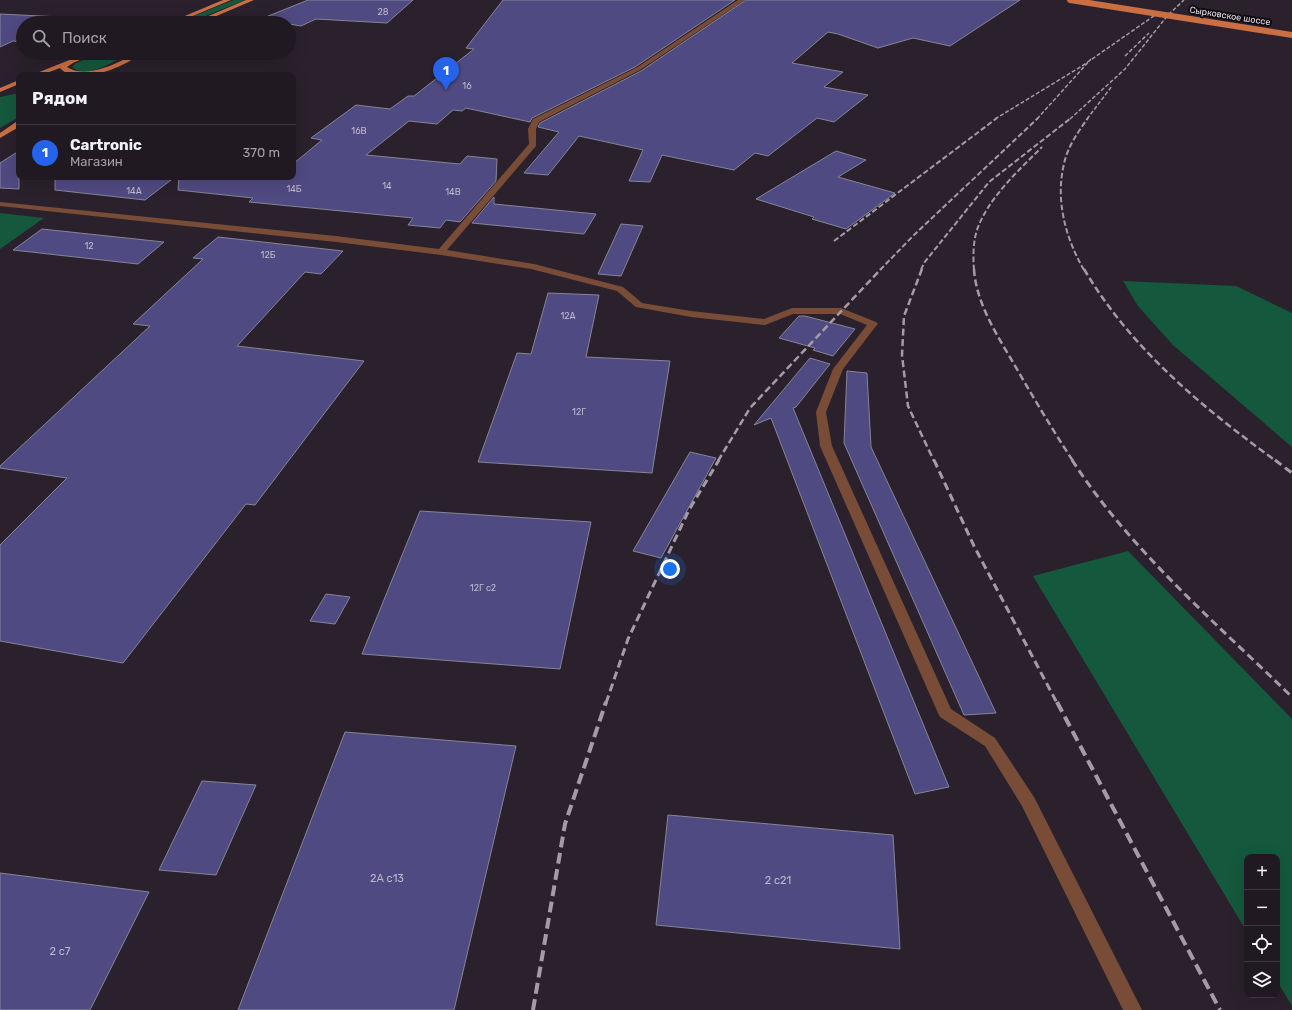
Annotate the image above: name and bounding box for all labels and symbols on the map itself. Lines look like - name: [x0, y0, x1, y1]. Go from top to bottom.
- street label: Сырковское шоссе: [1189, 5, 1271, 27]
- house number: 28: [377, 7, 389, 17]
- pin: 1: [433, 57, 459, 90]
- house number: 16: [462, 81, 472, 91]
- house number: 16В: [351, 126, 367, 136]
- house number: 14: [382, 181, 392, 191]
- house number: 14Б: [286, 184, 302, 194]
- house number: 14А: [126, 186, 142, 196]
- house number: 14В: [445, 187, 461, 197]
- house number: 12: [84, 241, 94, 251]
- house number: 12Б: [261, 250, 276, 260]
- house number: 12А: [560, 311, 576, 321]
- house number: 12Г: [572, 407, 586, 417]
- your location: [660, 559, 680, 579]
- house number: 12Г с2: [470, 583, 496, 593]
- house number: 2А с13: [370, 872, 404, 885]
- house number: 2 с21: [765, 874, 791, 887]
- house number: 2 с7: [50, 945, 71, 958]

